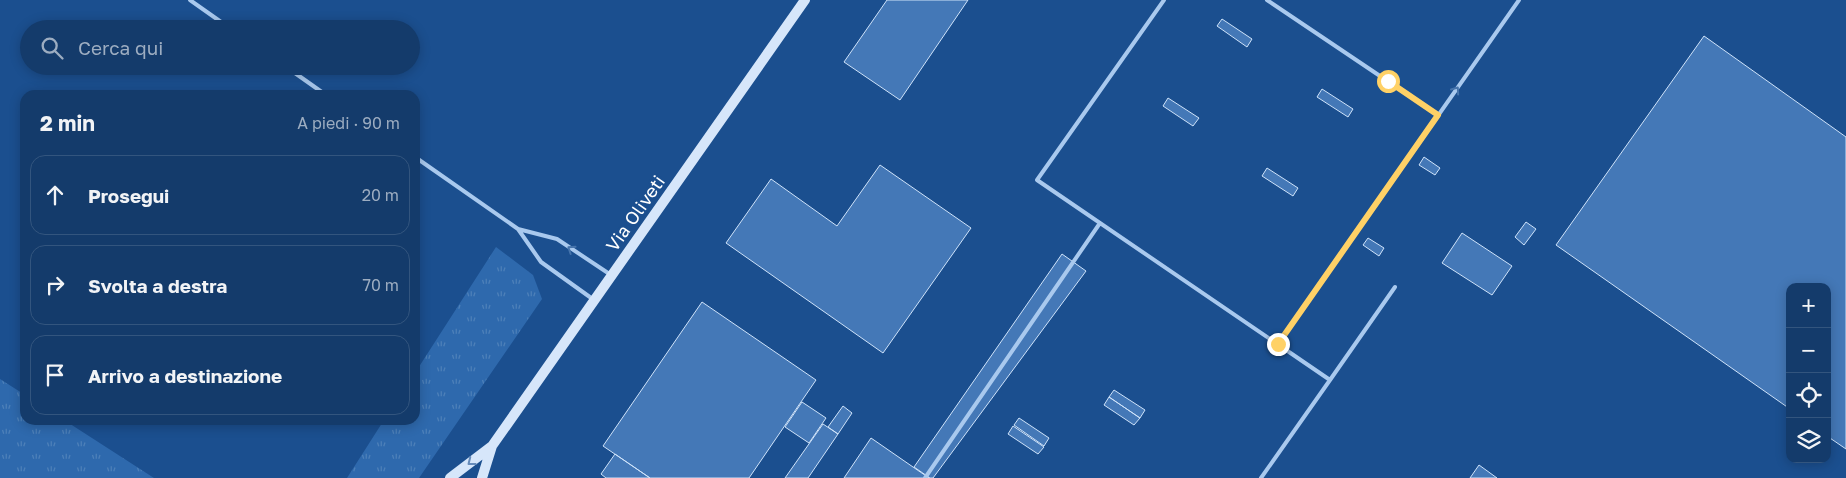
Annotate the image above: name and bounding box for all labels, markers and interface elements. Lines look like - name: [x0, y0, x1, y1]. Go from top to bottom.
- search box: [20, 20, 420, 75]
- icon: search: [38, 34, 66, 62]
- text: Cerca qui: [78, 36, 163, 59]
- route start: [1377, 70, 1400, 93]
- one-way arrow: [1450, 86, 1459, 96]
- text: 2 min: [40, 110, 95, 136]
- text: A piedi · 90 m: [297, 113, 400, 133]
- street label: Via Oliveti: [601, 171, 669, 255]
- icon: ahead: [41, 181, 69, 209]
- text: Prosegui: [88, 184, 169, 207]
- text: 20 m: [362, 185, 399, 205]
- one-way arrow: [567, 245, 576, 255]
- icon: right: [41, 271, 69, 299]
- text: Svolta a destra: [88, 274, 227, 297]
- text: 70 m: [362, 275, 399, 295]
- map controls: [1786, 283, 1831, 463]
- button: +: [1786, 283, 1831, 328]
- button: −: [1786, 328, 1831, 373]
- route end: [1267, 333, 1290, 356]
- icon: arrive: [41, 361, 69, 389]
- text: Arrivo a destinazione: [88, 364, 282, 387]
- button: locate: [1786, 373, 1831, 418]
- button: layers: [1786, 418, 1831, 463]
- one-way arrow: [468, 456, 477, 464]

